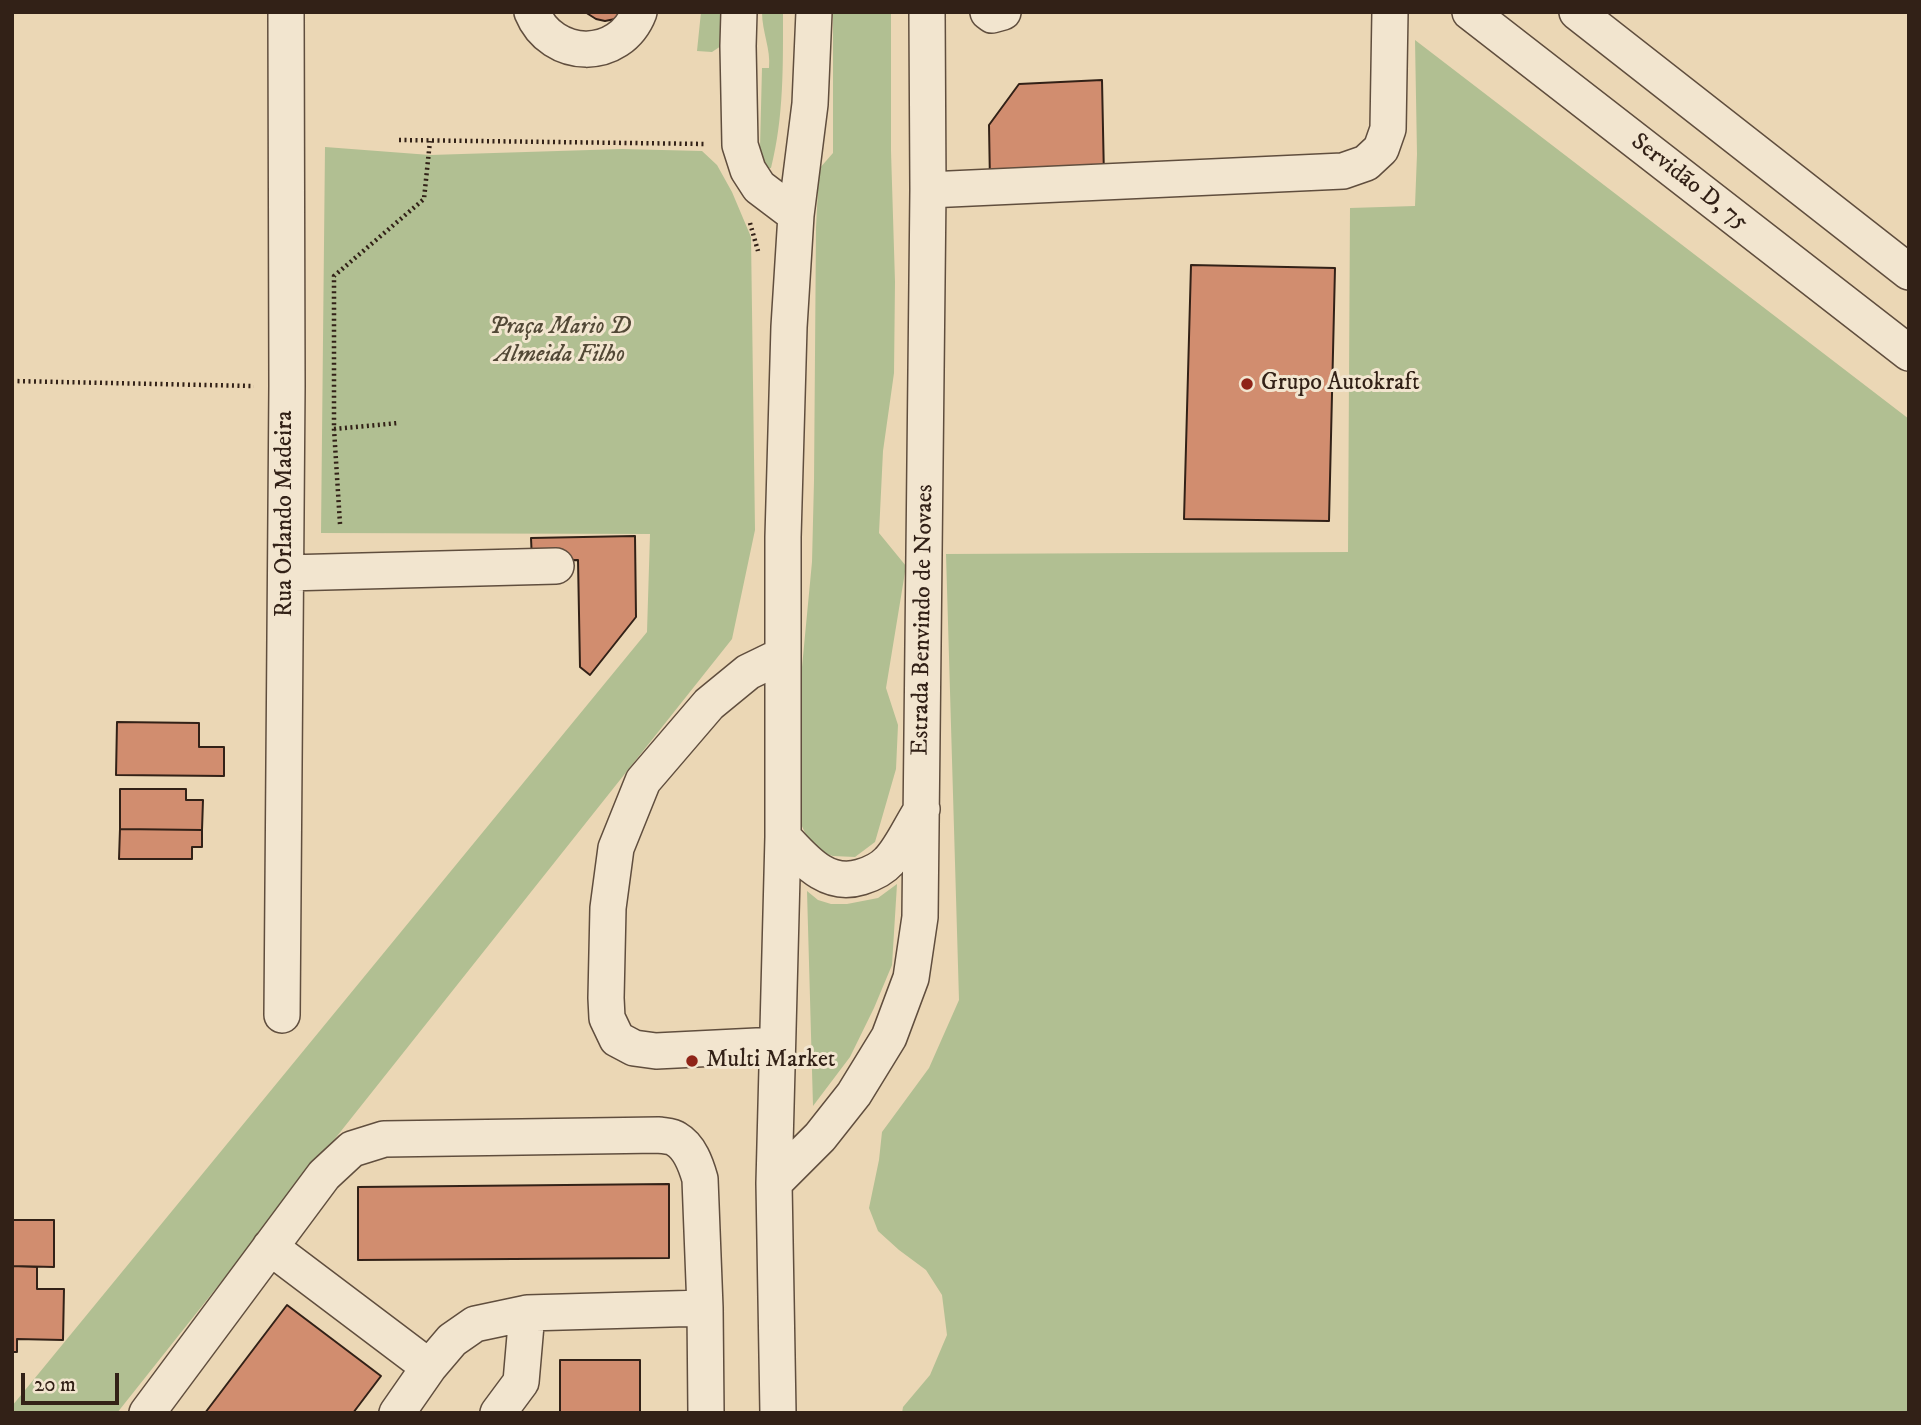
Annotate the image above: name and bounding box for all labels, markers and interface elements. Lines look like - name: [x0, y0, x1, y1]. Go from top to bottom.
- street label: Servidão D, 75: [1625, 128, 1753, 238]
- park label: Praça Mario D Almeida Filho: [489, 314, 631, 370]
- place label: Grupo Autokraft: [1261, 370, 1420, 398]
- marker: Grupo Autokraft: [1239, 376, 1255, 392]
- street label: Rua Orlando Madeira: [272, 411, 300, 617]
- street label: Estrada Benvindo de Novaes: [907, 484, 941, 756]
- place label: Multi Market: [706, 1047, 836, 1075]
- marker: Multi Market: [684, 1053, 700, 1069]
- scale bar: [24, 1358, 122, 1402]
- text: 20 m: [34, 1372, 76, 1398]

